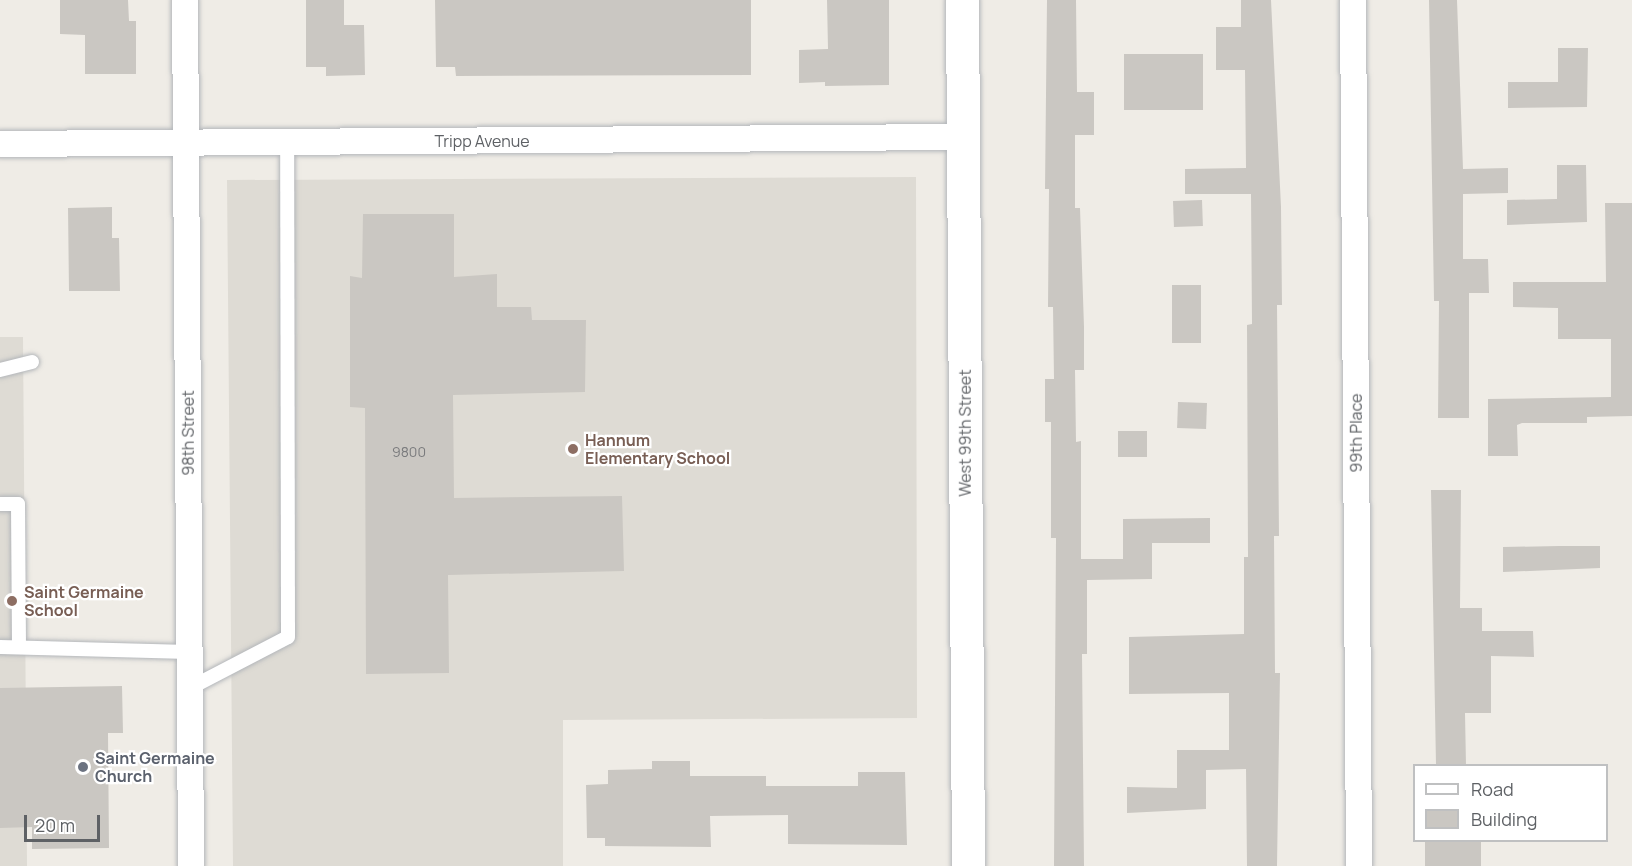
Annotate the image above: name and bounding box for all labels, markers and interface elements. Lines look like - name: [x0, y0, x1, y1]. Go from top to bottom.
- street label: Tripp Avenue: [434, 131, 530, 151]
- street label: West 99th Street: [955, 369, 975, 497]
- street label: 98th Street: [178, 390, 198, 476]
- street label: 99th Place: [1346, 393, 1366, 473]
- place label: Hannum Elementary School: [585, 430, 730, 468]
- marker: Hannum Elementary School: [566, 442, 580, 456]
- house number: 9800: [392, 444, 426, 460]
- place label: Saint Germaine School: [24, 582, 144, 620]
- marker: Saint Germaine School: [5, 594, 19, 608]
- place label: Saint Germaine Church: [95, 748, 215, 786]
- marker: Saint Germaine Church: [76, 760, 90, 774]
- legend: [1413, 764, 1608, 842]
- text: Road: [1471, 777, 1514, 801]
- scale bar: [27, 803, 104, 841]
- text: Building: [1471, 807, 1537, 831]
- text: 20 m: [35, 813, 75, 837]

